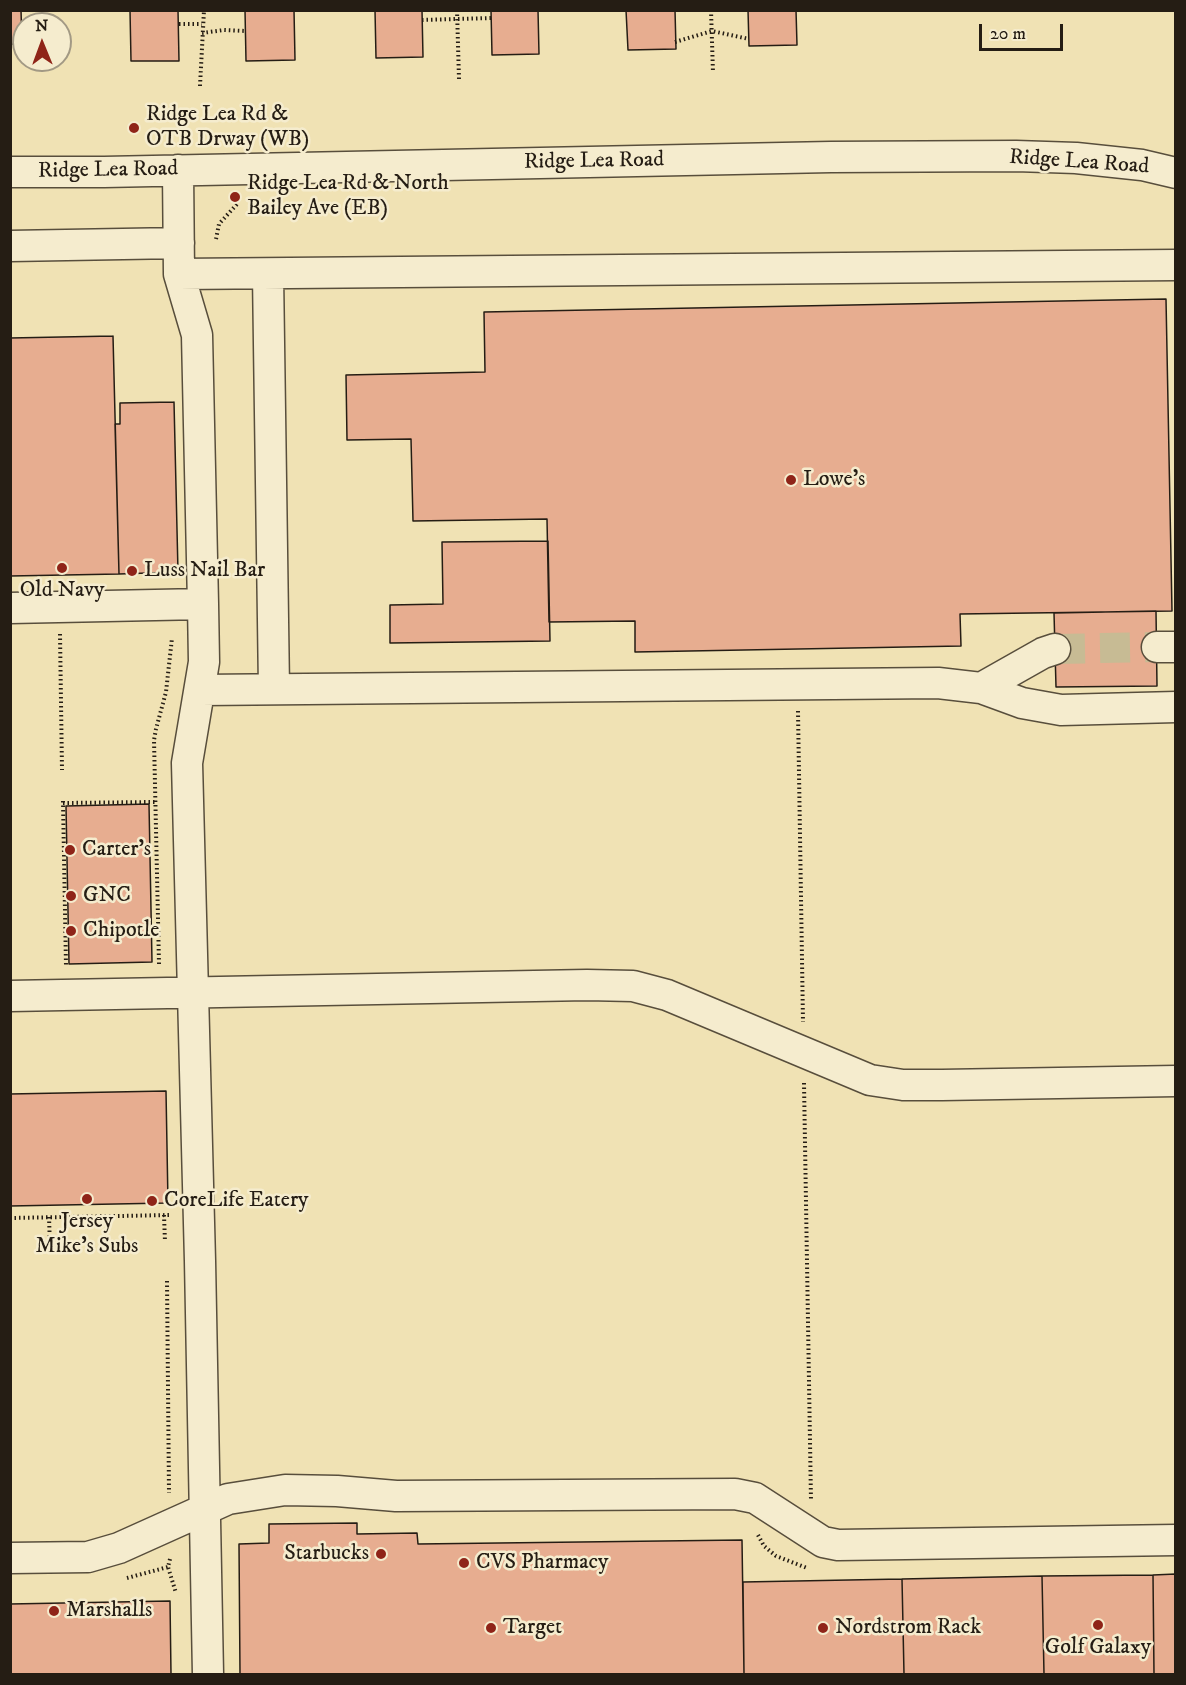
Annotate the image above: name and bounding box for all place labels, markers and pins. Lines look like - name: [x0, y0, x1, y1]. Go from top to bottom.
- place label: Ridge Lea Rd & OTB Drway (WB): [146, 102, 309, 154]
- marker: Ridge Lea Rd & OTB Drway (WB): [127, 121, 141, 135]
- place label: Ridge Lea Rd & North Bailey Ave (EB): [247, 171, 449, 222]
- marker: Ridge Lea Rd & North Bailey Ave (EB): [228, 190, 242, 204]
- place label: Lowe's: [803, 467, 865, 493]
- marker: Lowe's: [784, 473, 798, 487]
- place label: Luss Nail Bar: [144, 558, 265, 584]
- marker: Old Navy: [55, 561, 69, 575]
- marker: Luss Nail Bar: [125, 564, 139, 578]
- place label: Old Navy: [20, 578, 104, 604]
- place label: Carter's: [82, 837, 151, 863]
- marker: Carter's: [63, 843, 77, 857]
- place label: GNC: [83, 883, 131, 909]
- marker: GNC: [64, 889, 78, 903]
- place label: Chipotle: [83, 918, 159, 944]
- marker: Chipotle: [64, 924, 78, 938]
- place label: CoreLife Eatery: [164, 1188, 309, 1214]
- marker: Jersey Mike's Subs: [80, 1192, 94, 1206]
- marker: CoreLife Eatery: [145, 1194, 159, 1208]
- place label: Jersey Mike's Subs: [36, 1209, 138, 1260]
- place label: Starbucks: [284, 1541, 369, 1567]
- marker: Starbucks: [374, 1547, 388, 1561]
- place label: CVS Pharmacy: [476, 1550, 608, 1576]
- marker: CVS Pharmacy: [457, 1556, 471, 1570]
- place label: Marshalls: [66, 1598, 152, 1624]
- marker: Marshalls: [47, 1604, 61, 1618]
- place label: Target: [503, 1615, 562, 1641]
- place label: Nordstrom Rack: [835, 1615, 981, 1641]
- marker: Golf Galaxy: [1091, 1618, 1105, 1632]
- marker: Target: [484, 1621, 498, 1635]
- marker: Nordstrom Rack: [816, 1621, 830, 1635]
- place label: Golf Galaxy: [1045, 1635, 1151, 1661]

